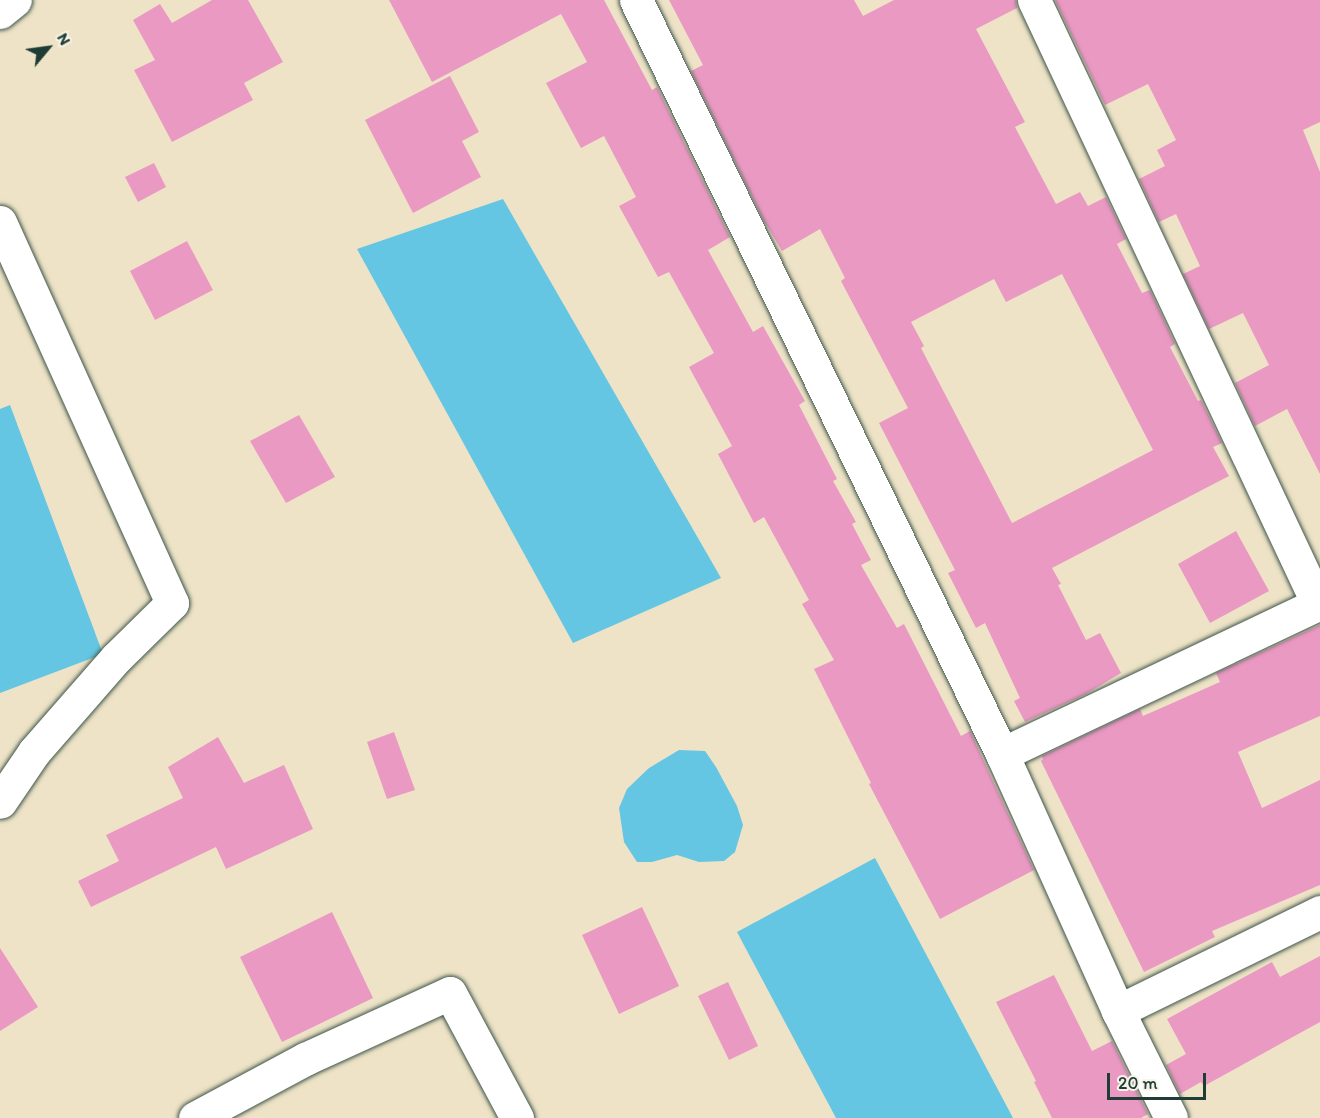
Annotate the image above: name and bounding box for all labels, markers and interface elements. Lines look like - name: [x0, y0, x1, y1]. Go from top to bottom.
- north arrow: [18, 18, 78, 78]
- text: N: [53, 30, 75, 48]
- scale bar: [1110, 1061, 1209, 1099]
- text: 20 m: [1118, 1072, 1158, 1094]

